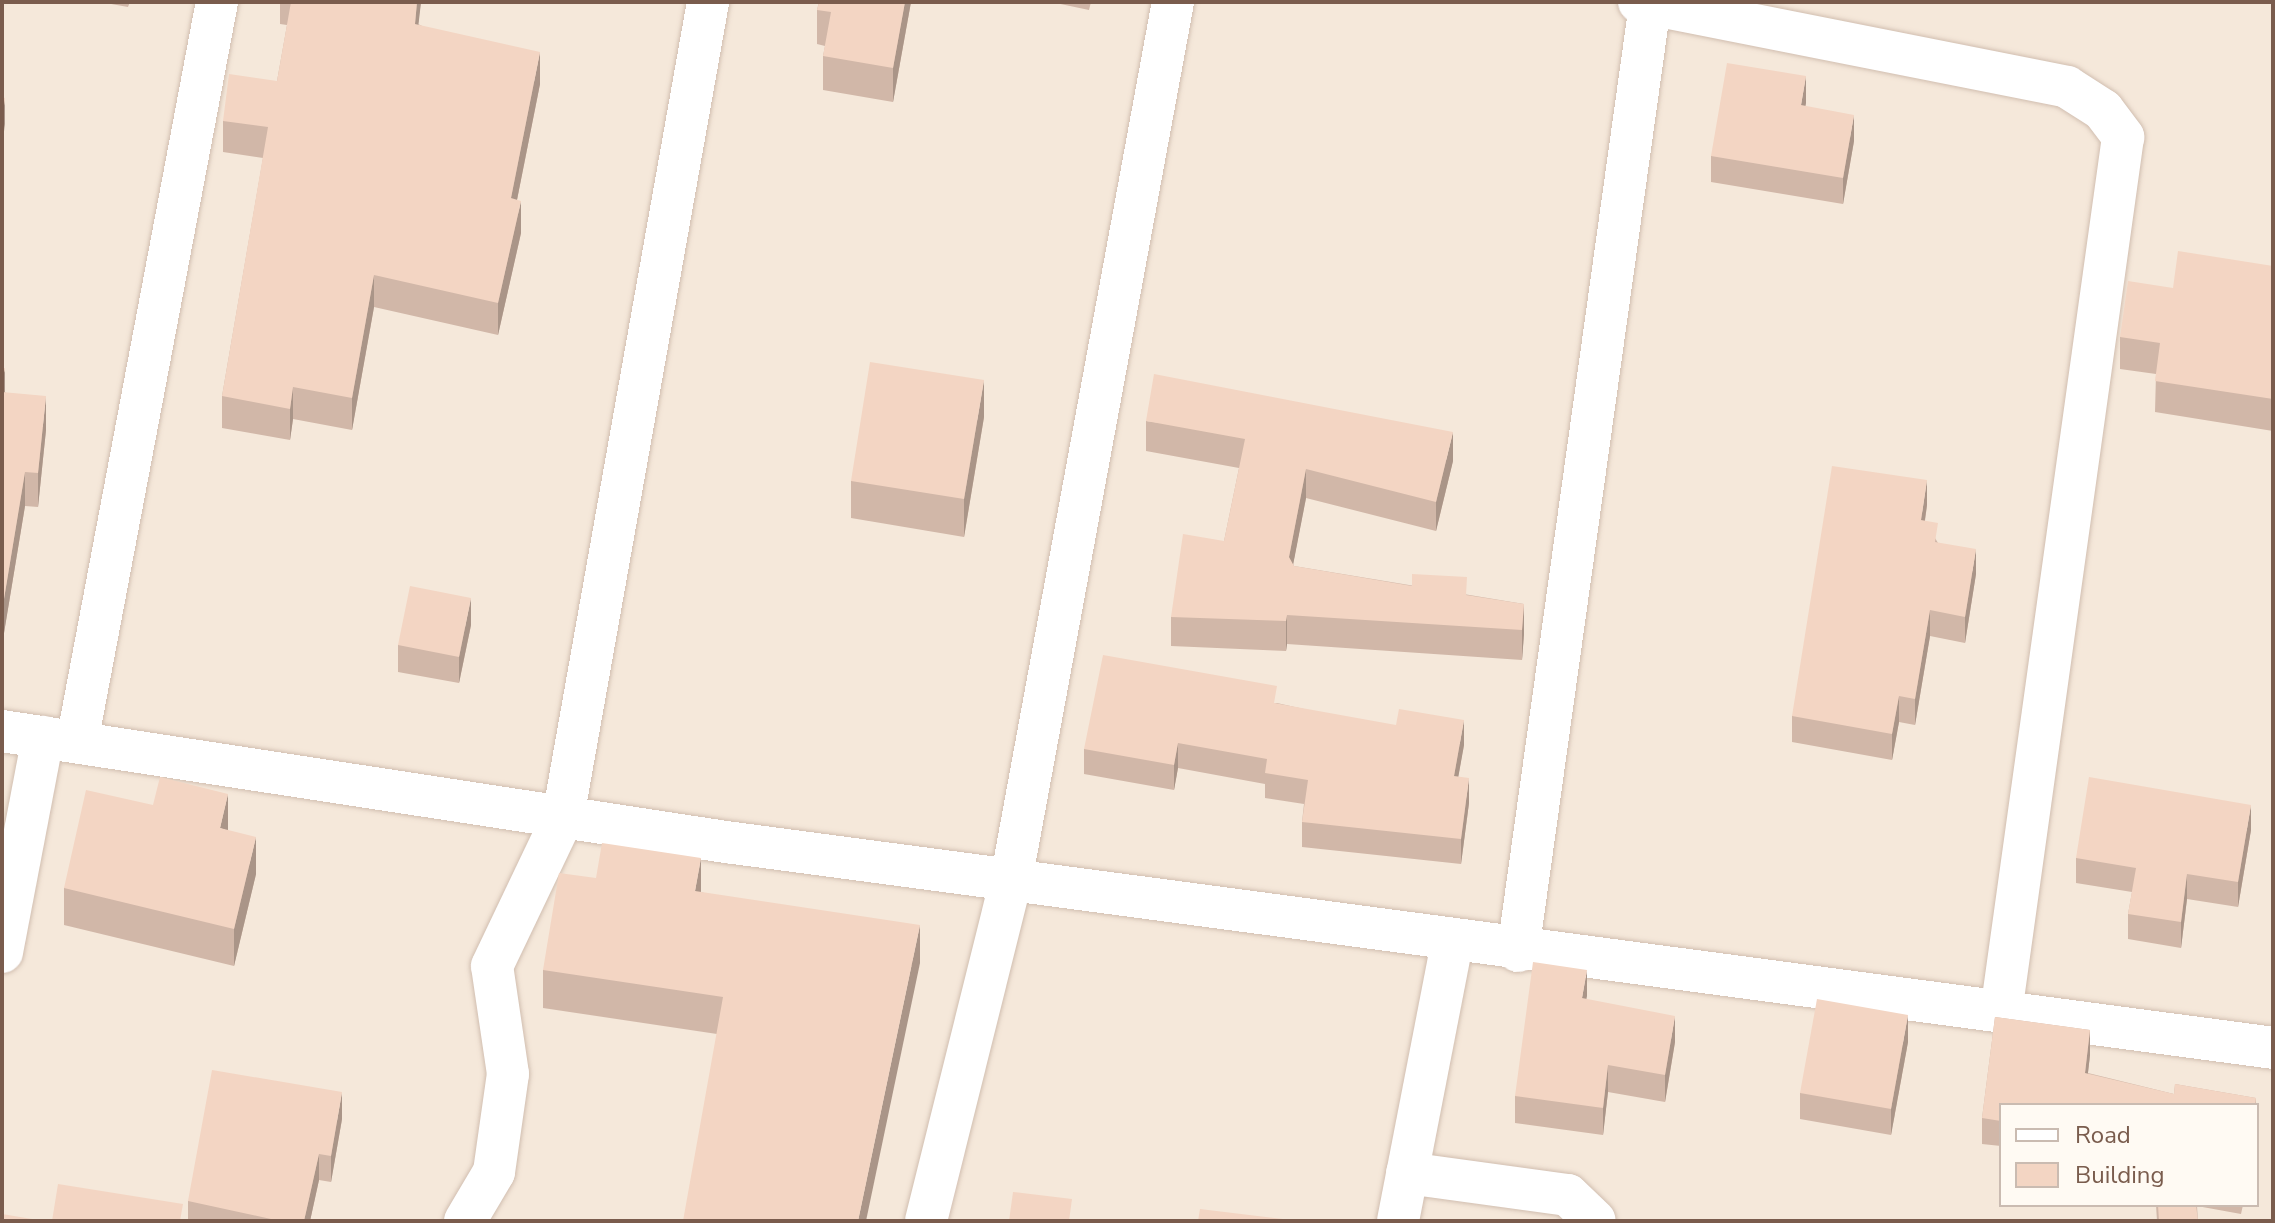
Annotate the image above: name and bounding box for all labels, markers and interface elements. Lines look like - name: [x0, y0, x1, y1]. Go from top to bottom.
- legend: [1999, 1103, 2259, 1207]
- text: Road: [2075, 1119, 2131, 1151]
- text: Building: [2075, 1159, 2165, 1191]

